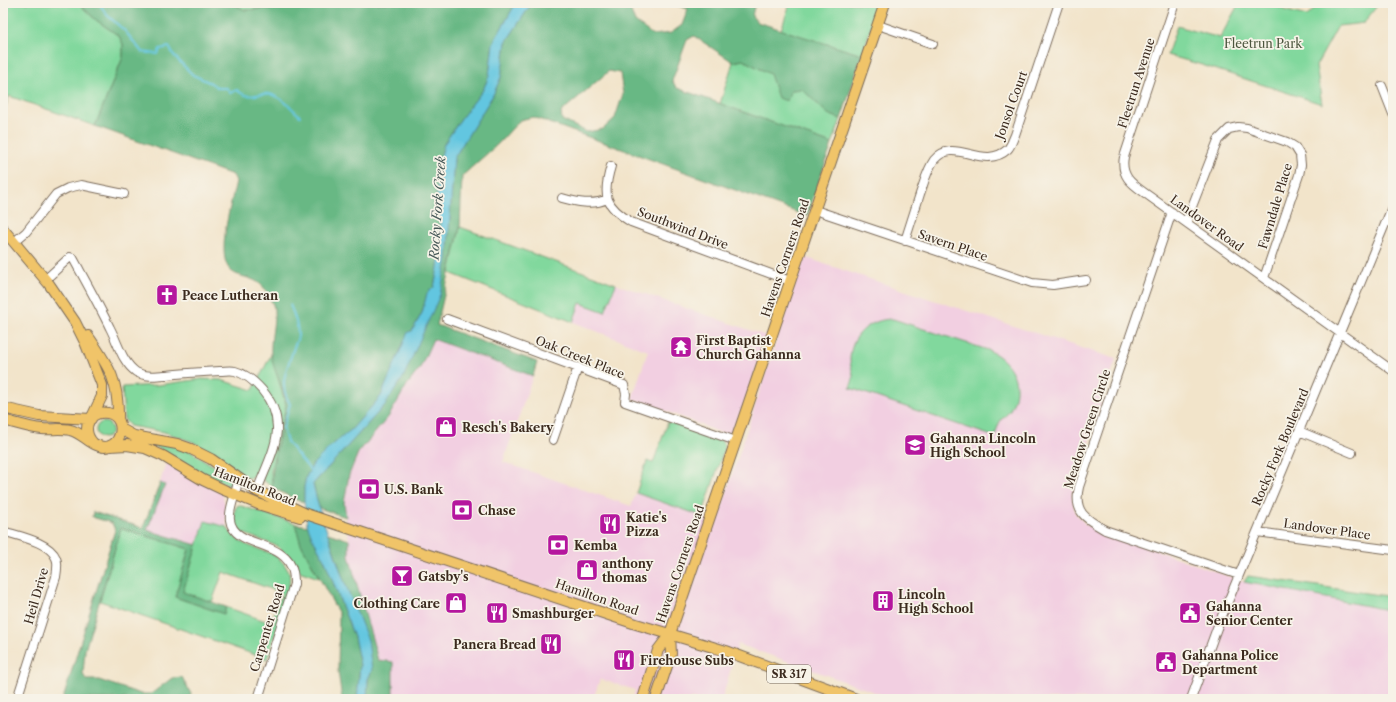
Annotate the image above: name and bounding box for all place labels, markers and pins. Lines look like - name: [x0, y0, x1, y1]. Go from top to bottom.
- church icon: Peace Lutheran: [154, 282, 180, 308]
- place label: Peace Lutheran: [182, 288, 279, 303]
- place label: First Baptist Church Gahanna: [696, 333, 802, 362]
- temple icon: First Baptist Church Gahanna: [668, 334, 694, 360]
- shop icon: Resch's Bakery: [433, 414, 459, 440]
- place label: Resch's Bakery: [462, 420, 554, 435]
- place label: Gahanna Lincoln High School: [930, 431, 1037, 460]
- school or university icon: Gahanna Lincoln High School: [902, 432, 928, 458]
- bank icon: U.S. Bank: [356, 476, 382, 502]
- place label: U.S. Bank: [384, 482, 444, 497]
- bank icon: Chase: [449, 497, 475, 523]
- place label: Chase: [478, 503, 516, 518]
- place label: Katie's Pizza: [626, 510, 667, 539]
- restaurant icon: Katie's Pizza: [597, 511, 623, 537]
- bank icon: Kemba: [545, 532, 571, 558]
- place label: Kemba: [574, 538, 618, 553]
- place label: anthony thomas: [602, 556, 654, 585]
- shop icon: anthony thomas: [574, 557, 600, 583]
- bar icon: Gatsby's: [389, 563, 415, 589]
- place label: Gatsby's: [418, 569, 469, 584]
- place label: Lincoln High School: [898, 587, 973, 616]
- building icon: Lincoln High School: [870, 588, 896, 614]
- shop icon: Clothing Care: [443, 590, 469, 616]
- place label: Clothing Care: [353, 596, 440, 611]
- place label: Gahanna Senior Center: [1206, 599, 1293, 628]
- restaurant icon: Smashburger: [484, 600, 510, 626]
- public building icon: Gahanna Senior Center: [1177, 600, 1203, 626]
- place label: Smashburger: [512, 606, 594, 621]
- restaurant icon: Panera Bread: [538, 631, 564, 657]
- place label: Panera Bread: [453, 637, 536, 652]
- restaurant icon: Firehouse Subs: [611, 647, 637, 673]
- place label: Gahanna Police Department: [1182, 648, 1278, 677]
- public building icon: Gahanna Police Department: [1153, 649, 1179, 675]
- place label: Firehouse Subs: [640, 653, 734, 668]

